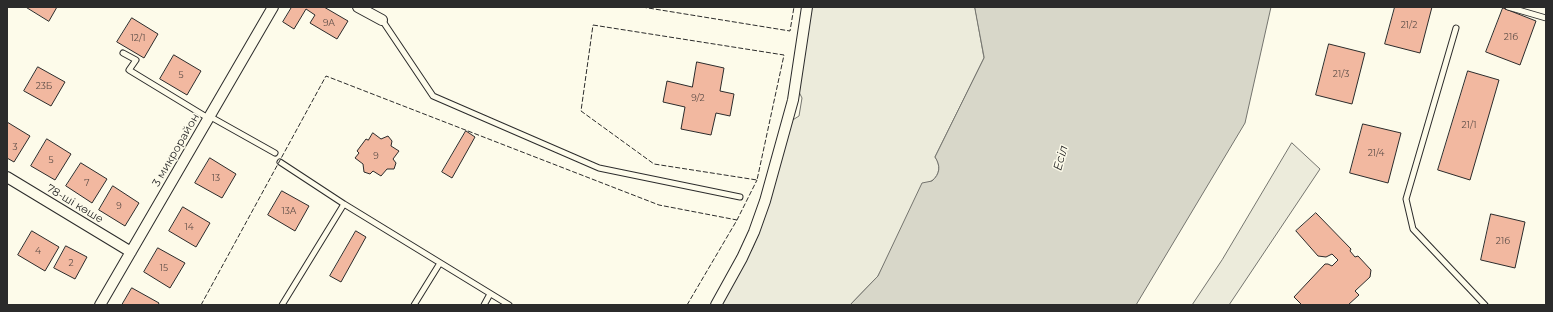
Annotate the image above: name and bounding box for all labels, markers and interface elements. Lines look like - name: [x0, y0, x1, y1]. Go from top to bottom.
- house number: 9А: [323, 18, 335, 28]
- house number: 21/2: [1401, 20, 1417, 30]
- house number: 21б: [1504, 32, 1518, 42]
- house number: 12/1: [131, 33, 145, 43]
- house number: 21/3: [1333, 69, 1349, 79]
- house number: 5: [178, 70, 184, 80]
- house number: 23Б: [36, 81, 52, 91]
- house number: 9/2: [691, 93, 705, 103]
- street label: 3 микрорайон: [150, 111, 202, 189]
- house number: 21/1: [1462, 120, 1476, 130]
- house number: 3: [12, 142, 18, 152]
- water label: Есіл: [1051, 144, 1071, 172]
- house number: 21/4: [1368, 148, 1384, 158]
- house number: 9: [373, 151, 379, 161]
- house number: 5: [48, 155, 54, 165]
- house number: 13: [212, 173, 220, 183]
- house number: 7: [84, 178, 90, 188]
- street label: 78-ші көше: [44, 182, 106, 226]
- house number: 9: [116, 201, 122, 211]
- house number: 13А: [281, 206, 297, 216]
- house number: 14: [184, 222, 194, 232]
- house number: 21б: [1496, 236, 1510, 246]
- house number: 4: [35, 246, 41, 256]
- house number: 2: [68, 258, 74, 268]
- house number: 15: [160, 263, 168, 273]

